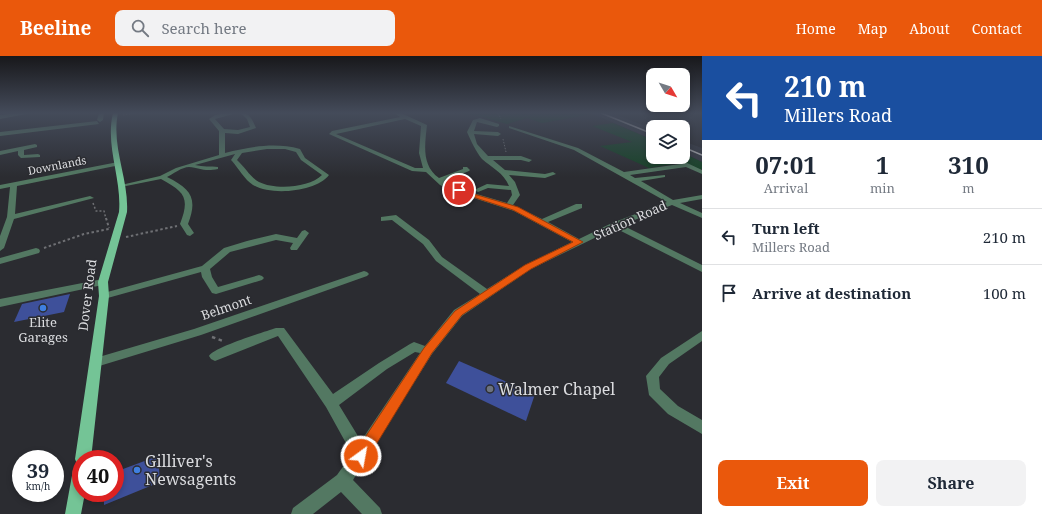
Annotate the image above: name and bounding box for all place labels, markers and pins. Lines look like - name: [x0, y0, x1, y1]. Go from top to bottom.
- pin: [442, 173, 476, 207]
- marker: Elite Garages: [38, 303, 48, 313]
- place label: Elite Garages: [18, 313, 68, 346]
- place label: Walmer Chapel: [498, 378, 615, 400]
- marker: Walmer Chapel: [485, 384, 495, 394]
- place label: Gilliver's Newsagents: [145, 450, 236, 490]
- marker: Gilliver's Newsagents: [132, 465, 142, 475]

